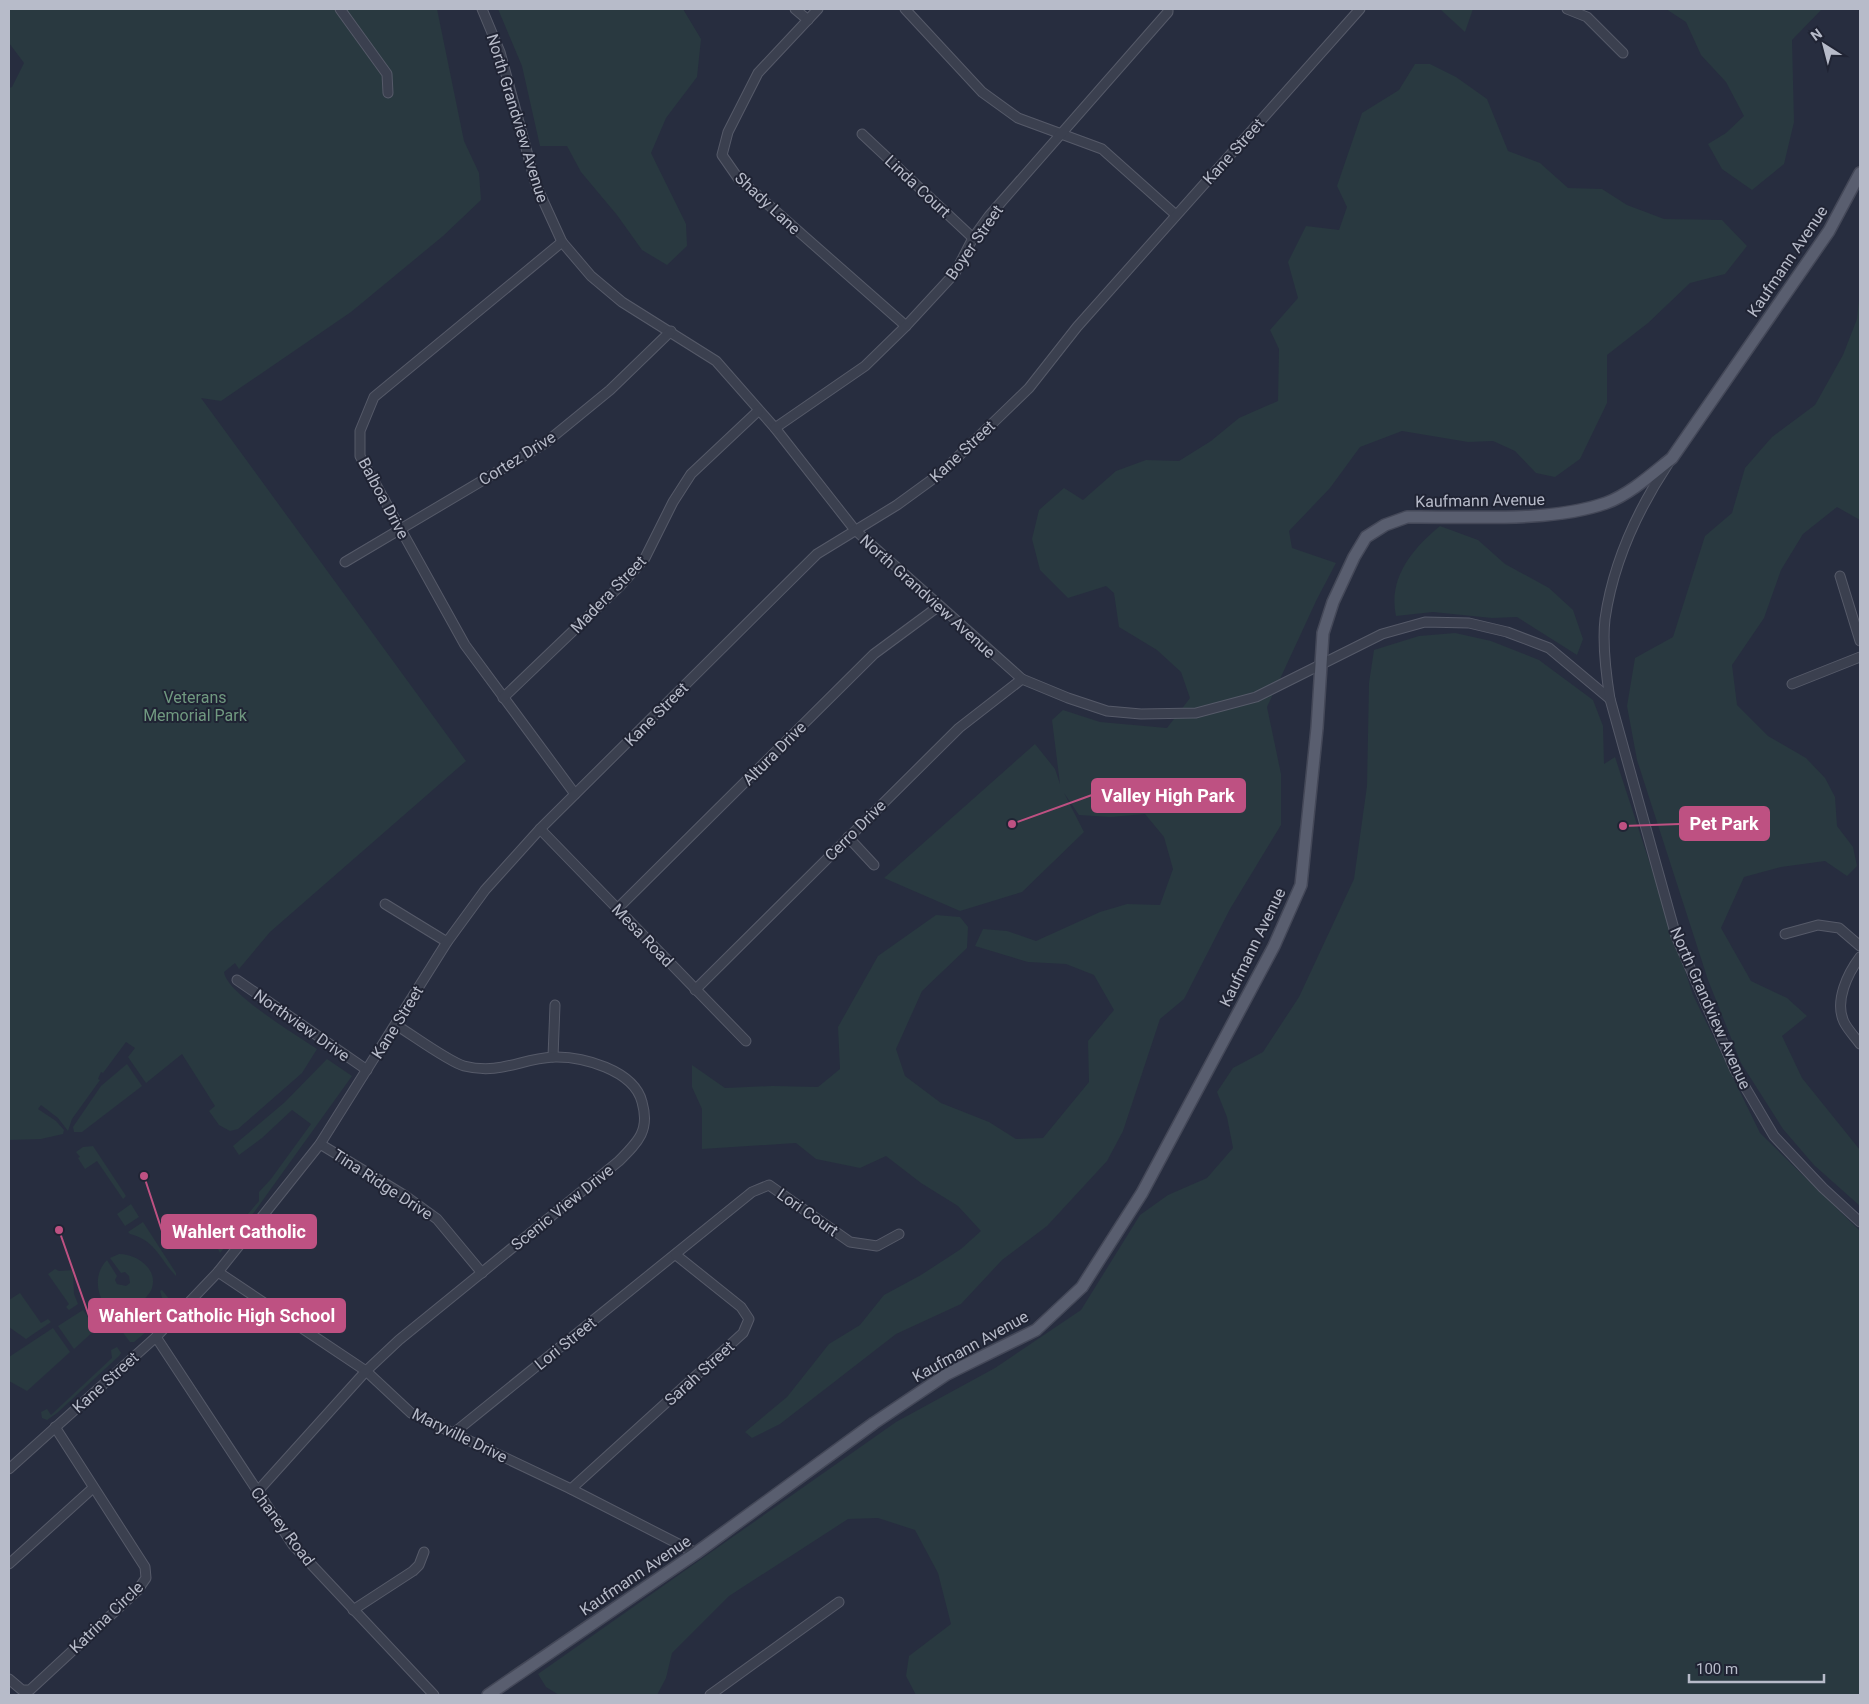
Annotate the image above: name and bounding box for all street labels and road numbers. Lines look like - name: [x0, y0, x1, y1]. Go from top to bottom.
- street label: North Grandview Avenue: [483, 32, 552, 205]
- street label: Kane Street: [1199, 114, 1268, 188]
- street label: Linda Court: [881, 151, 954, 221]
- street label: Shady Lane: [731, 168, 804, 238]
- street label: Boyer Street: [942, 201, 1007, 283]
- street label: Kaufmann Avenue: [1743, 202, 1832, 320]
- street label: Kane Street: [926, 416, 999, 486]
- street label: Cortez Drive: [475, 427, 559, 490]
- street label: Balboa Drive: [354, 454, 413, 542]
- street label: Kaufmann Avenue: [1415, 490, 1545, 511]
- street label: North Grandview Avenue: [856, 531, 999, 662]
- street label: Madera Street: [567, 552, 650, 637]
- street label: Kane Street: [621, 679, 692, 750]
- street label: Altura Drive: [739, 718, 810, 789]
- street label: Cerro Drive: [821, 796, 890, 865]
- street label: Kaufmann Avenue: [1215, 885, 1289, 1010]
- street label: Mesa Road: [608, 900, 677, 971]
- street label: North Grandview Avenue: [1666, 924, 1755, 1092]
- street label: Kane Street: [368, 982, 427, 1062]
- street label: Northview Drive: [250, 985, 353, 1065]
- street label: Tina Ridge Drive: [329, 1145, 436, 1224]
- street label: Scenic View Drive: [507, 1160, 617, 1254]
- street label: Lori Court: [773, 1184, 842, 1240]
- street label: Kaufmann Avenue: [909, 1307, 1032, 1386]
- street label: Lori Street: [531, 1313, 600, 1374]
- street label: Sarah Street: [661, 1337, 738, 1410]
- street label: Kane Street: [68, 1348, 142, 1417]
- street label: Maryville Drive: [409, 1404, 511, 1467]
- street label: Chaney Road: [247, 1483, 318, 1569]
- street label: Kaufmann Avenue: [576, 1531, 694, 1620]
- street label: Katrina Circle: [66, 1577, 147, 1657]

